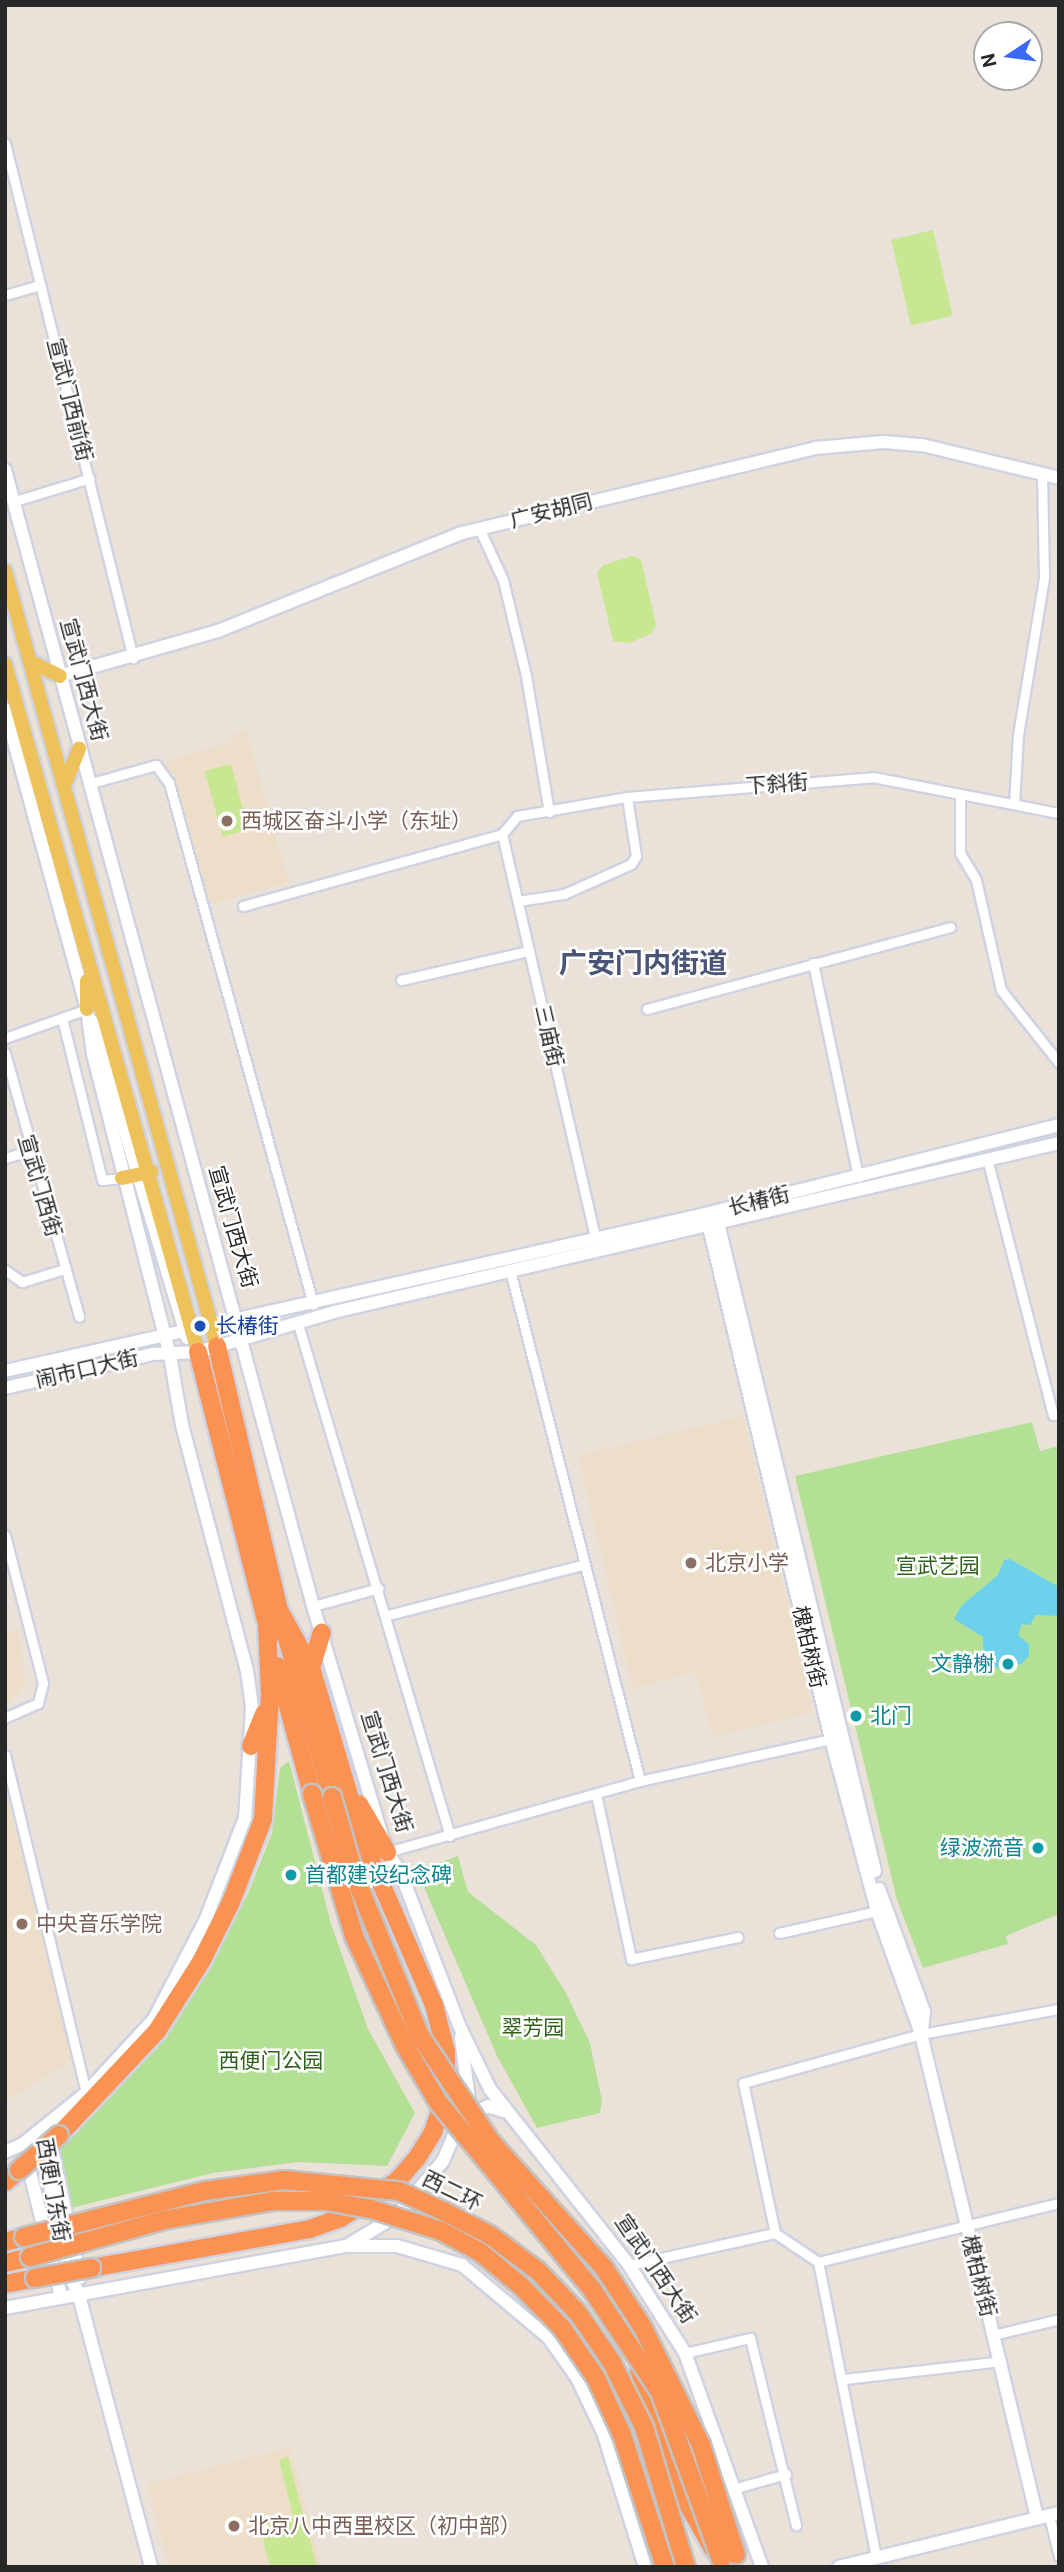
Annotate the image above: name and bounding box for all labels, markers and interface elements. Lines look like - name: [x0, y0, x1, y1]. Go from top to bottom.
- north arrow: [973, 21, 1043, 91]
- text: N: [976, 51, 1002, 70]
- street label: 宣武门西前街: [43, 336, 97, 464]
- street label: 广安胡同: [507, 489, 595, 533]
- street label: 宣武门西大街: [56, 616, 112, 744]
- street label: 下斜街: [745, 769, 809, 799]
- place label: 西城区奋斗小学（东址）: [241, 808, 472, 834]
- marker: 西城区奋斗小学（东址）: [219, 813, 235, 829]
- district label: 广安门内街道: [559, 947, 727, 981]
- street label: 三庙街: [530, 1002, 568, 1070]
- street label: 宣武门西街: [13, 1132, 67, 1240]
- street label: 宣武门西大街: [204, 1163, 262, 1291]
- street label: 长椿街: [725, 1181, 793, 1221]
- place label: 长椿街: [216, 1313, 279, 1339]
- marker: 长椿街: [190, 1316, 210, 1336]
- street label: 闹市口大街: [33, 1345, 141, 1393]
- place label: 北京小学: [705, 1550, 789, 1576]
- park label: 宣武艺园: [896, 1553, 980, 1579]
- marker: 北京小学: [683, 1555, 699, 1571]
- street label: 槐柏树街: [787, 1603, 831, 1691]
- place label: 文静榭: [931, 1651, 994, 1677]
- marker: 文静榭: [1000, 1656, 1016, 1672]
- place label: 北门: [870, 1703, 912, 1729]
- street label: 宣武门西大街: [357, 1708, 417, 1836]
- marker: 北门: [848, 1708, 864, 1724]
- place label: 绿波流音: [940, 1835, 1024, 1861]
- marker: 绿波流音: [1030, 1840, 1046, 1856]
- place label: 首都建设纪念碑: [305, 1862, 452, 1888]
- marker: 首都建设纪念碑: [283, 1867, 299, 1883]
- place label: 中央音乐学院: [36, 1911, 162, 1937]
- marker: 中央音乐学院: [14, 1916, 30, 1932]
- park label: 翠芳园: [502, 2015, 564, 2041]
- park label: 西便门公园: [219, 2048, 323, 2074]
- street label: 西便门东街: [31, 2136, 75, 2244]
- street label: 西二环: [418, 2166, 486, 2216]
- street label: 宣武门西大街: [610, 2210, 702, 2328]
- street label: 槐柏树街: [957, 2232, 1001, 2320]
- place label: 北京八中西里校区（初中部）: [248, 2513, 521, 2539]
- marker: 北京八中西里校区（初中部）: [226, 2518, 242, 2534]

